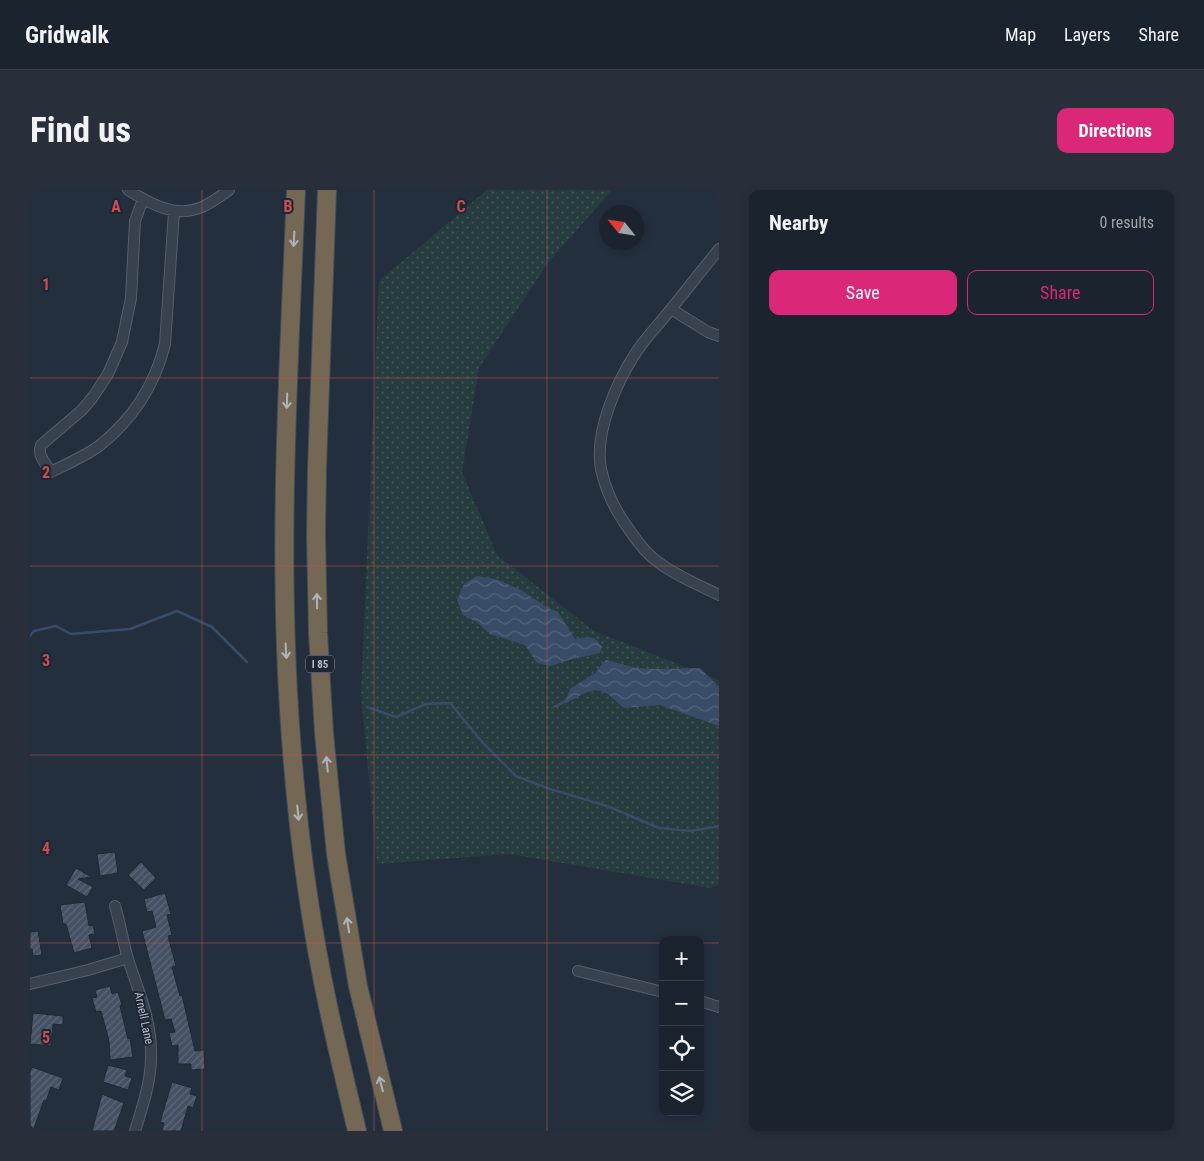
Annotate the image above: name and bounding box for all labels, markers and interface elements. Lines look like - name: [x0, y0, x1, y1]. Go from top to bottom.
- text: Gridwalk: [25, 21, 109, 49]
- text: Map: [1005, 24, 1036, 45]
- text: Layers: [1064, 24, 1111, 45]
- text: Share: [1139, 24, 1179, 45]
- button: Directions: [1057, 108, 1174, 153]
- text: Find us: [30, 110, 131, 151]
- text: A: [111, 197, 121, 216]
- text: B: [284, 197, 293, 216]
- text: C: [456, 197, 466, 216]
- north arrow: [599, 205, 644, 250]
- text: Nearby: [769, 211, 828, 235]
- text: 0 results: [1099, 213, 1154, 232]
- one-way arrow: [289, 230, 299, 246]
- button: Save: [769, 270, 957, 315]
- button: Share: [967, 270, 1154, 315]
- text: 1: [42, 275, 50, 294]
- one-way arrow: [283, 393, 292, 409]
- text: 2: [42, 463, 50, 482]
- one-way arrow: [313, 594, 322, 610]
- one-way arrow: [281, 643, 290, 659]
- text: 3: [42, 651, 50, 670]
- road number: I 85: [306, 656, 334, 672]
- one-way arrow: [322, 756, 332, 772]
- one-way arrow: [293, 805, 303, 821]
- text: 4: [42, 839, 50, 858]
- one-way arrow: [342, 917, 352, 933]
- map controls: [659, 936, 704, 1116]
- button: +: [659, 936, 704, 981]
- button: −: [659, 981, 704, 1026]
- street label: Arnell Lane: [132, 991, 156, 1046]
- button: locate: [659, 1026, 704, 1071]
- text: 5: [42, 1028, 50, 1047]
- button: layers: [659, 1071, 704, 1116]
- one-way arrow: [376, 1076, 385, 1092]

